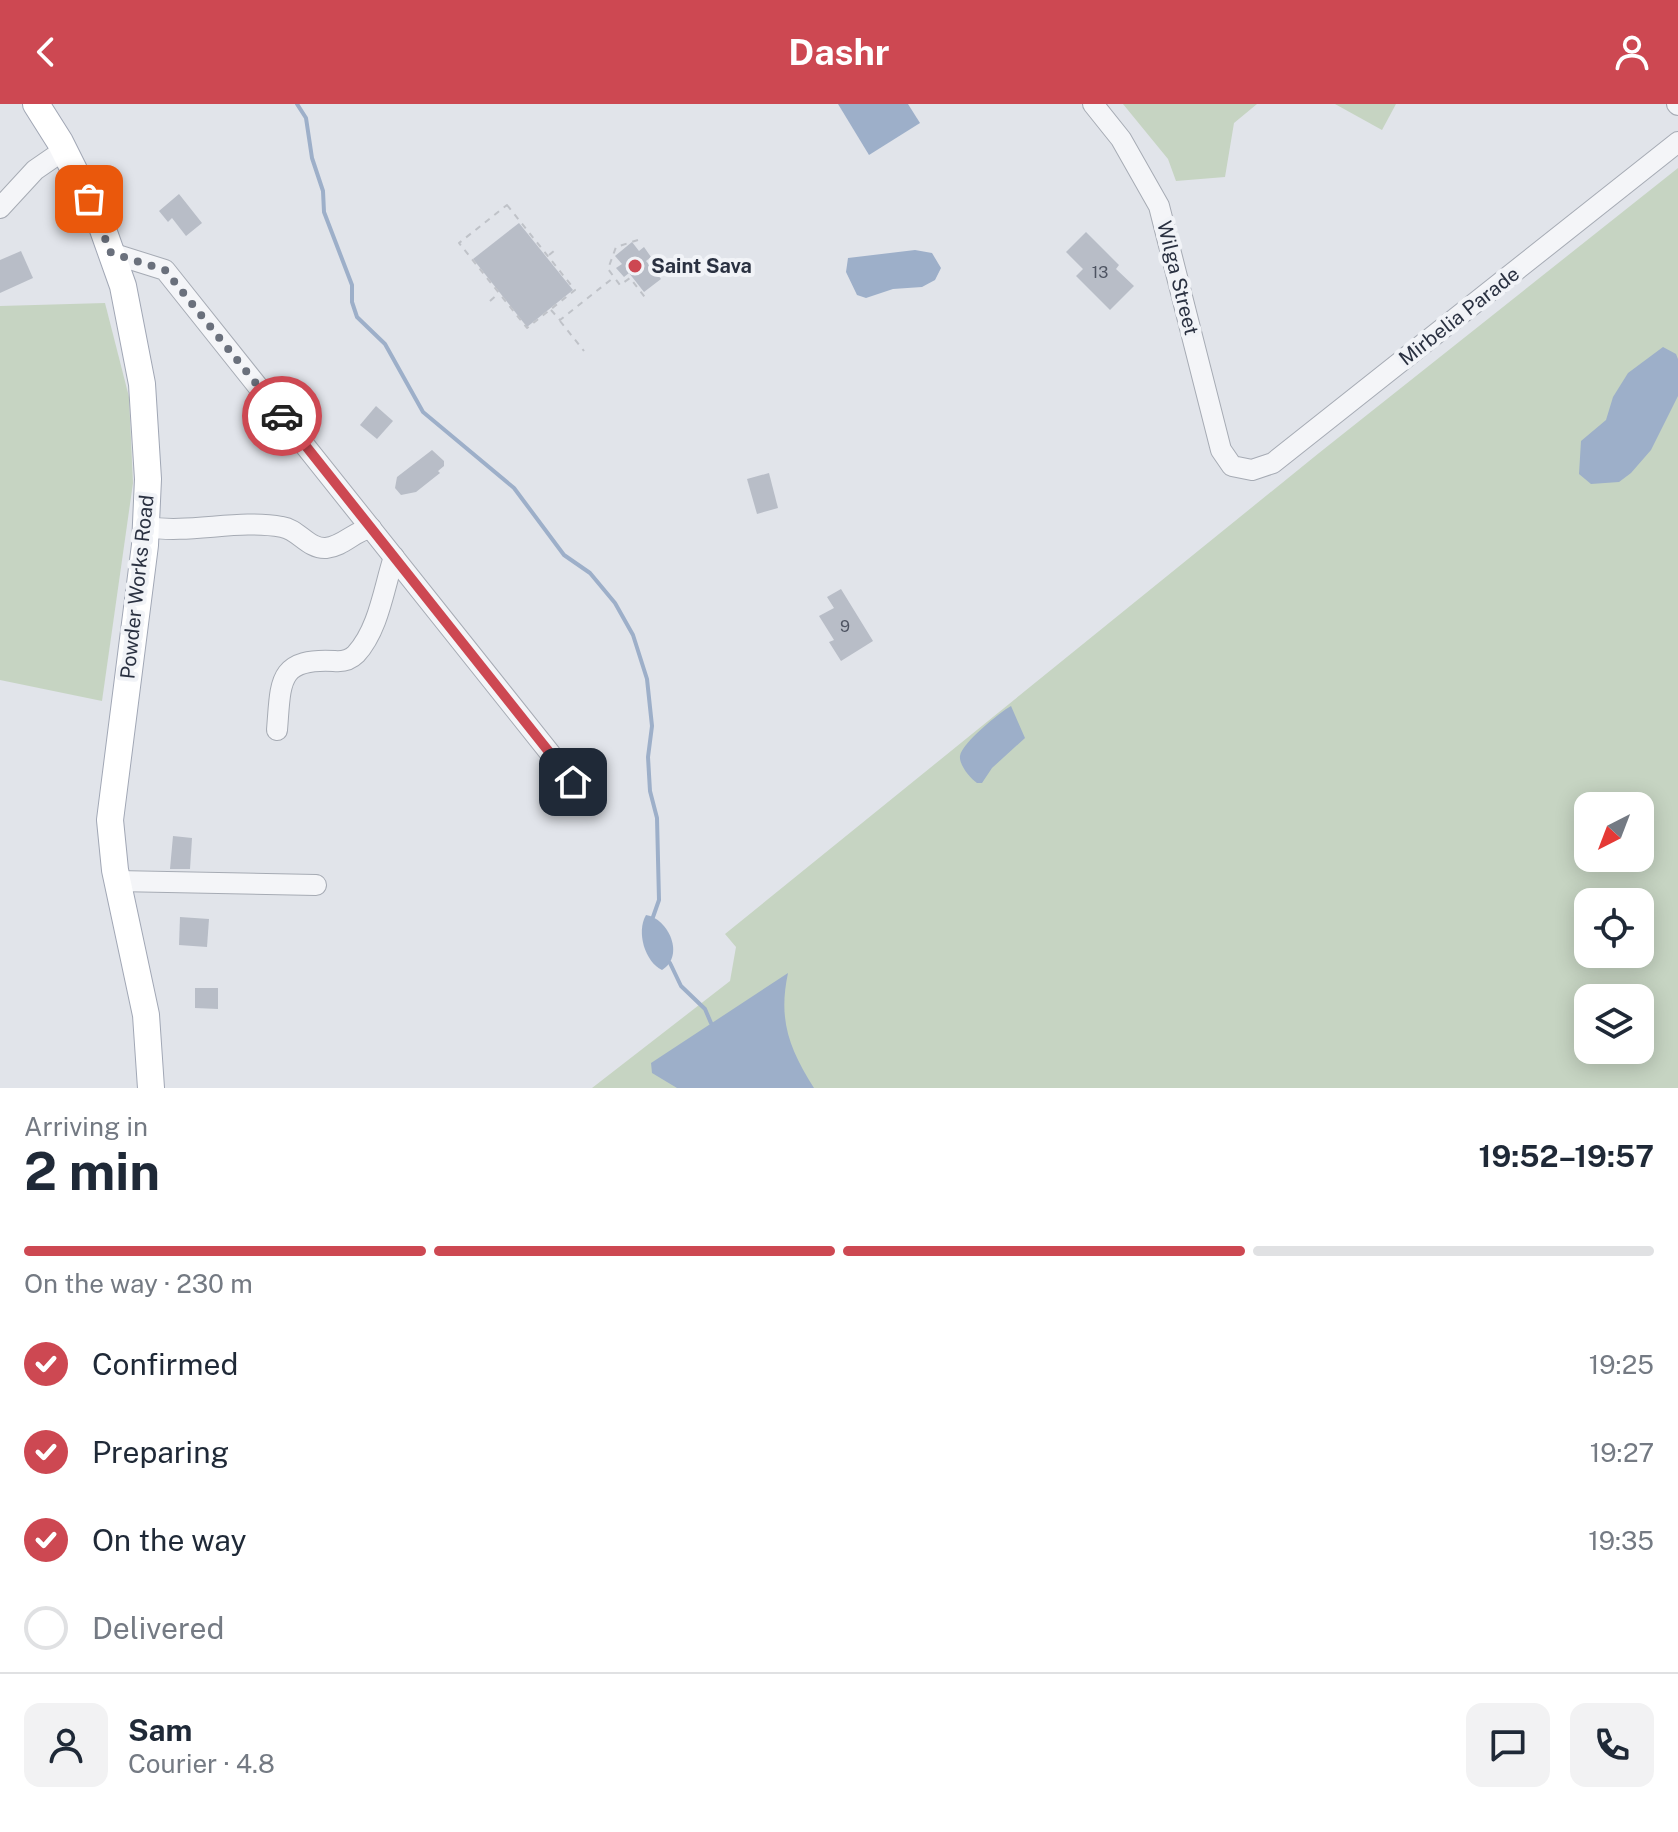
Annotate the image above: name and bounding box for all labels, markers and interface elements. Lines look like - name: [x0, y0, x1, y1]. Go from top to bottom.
- icon: back: [24, 30, 68, 74]
- icon: person: [1610, 30, 1654, 74]
- text: Dashr: [788, 31, 890, 73]
- pin: [55, 165, 123, 233]
- icon: bag: [67, 177, 111, 221]
- street label: Wilga Street: [1152, 218, 1204, 338]
- place label: Saint Sava: [651, 254, 752, 278]
- marker: Saint Sava: [626, 257, 644, 275]
- street label: Mirbelia Parade: [1394, 262, 1524, 370]
- house number: 13: [1092, 263, 1108, 282]
- courier: [242, 376, 322, 456]
- icon: car: [260, 394, 304, 438]
- street label: Powder Works Road: [115, 494, 159, 680]
- house number: 9: [840, 617, 850, 636]
- pin: [539, 748, 607, 816]
- icon: home: [551, 760, 595, 804]
- north arrow: [1574, 792, 1654, 872]
- map controls: [1574, 792, 1654, 1064]
- button: locate: [1574, 888, 1654, 968]
- button: layers: [1574, 984, 1654, 1064]
- text: Arriving in: [24, 1111, 148, 1142]
- text: 19:52–19:57: [1479, 1138, 1654, 1174]
- text: 2 min: [24, 1141, 160, 1202]
- text: On the way · 230 m: [24, 1268, 253, 1299]
- icon: check: [24, 1342, 68, 1386]
- text: Confirmed: [92, 1346, 238, 1382]
- text: 19:25: [1589, 1349, 1654, 1380]
- icon: check: [24, 1430, 68, 1474]
- text: Preparing: [92, 1434, 229, 1470]
- text: 19:27: [1590, 1437, 1654, 1468]
- icon: check: [24, 1518, 68, 1562]
- text: On the way: [92, 1522, 246, 1558]
- text: 19:35: [1588, 1525, 1654, 1556]
- text: Delivered: [92, 1610, 224, 1646]
- button: person: [24, 1703, 108, 1787]
- button: chat: [1466, 1703, 1550, 1787]
- button: phone: [1570, 1703, 1654, 1787]
- text: Sam: [128, 1712, 192, 1748]
- text: Courier · 4.8: [128, 1748, 275, 1779]

